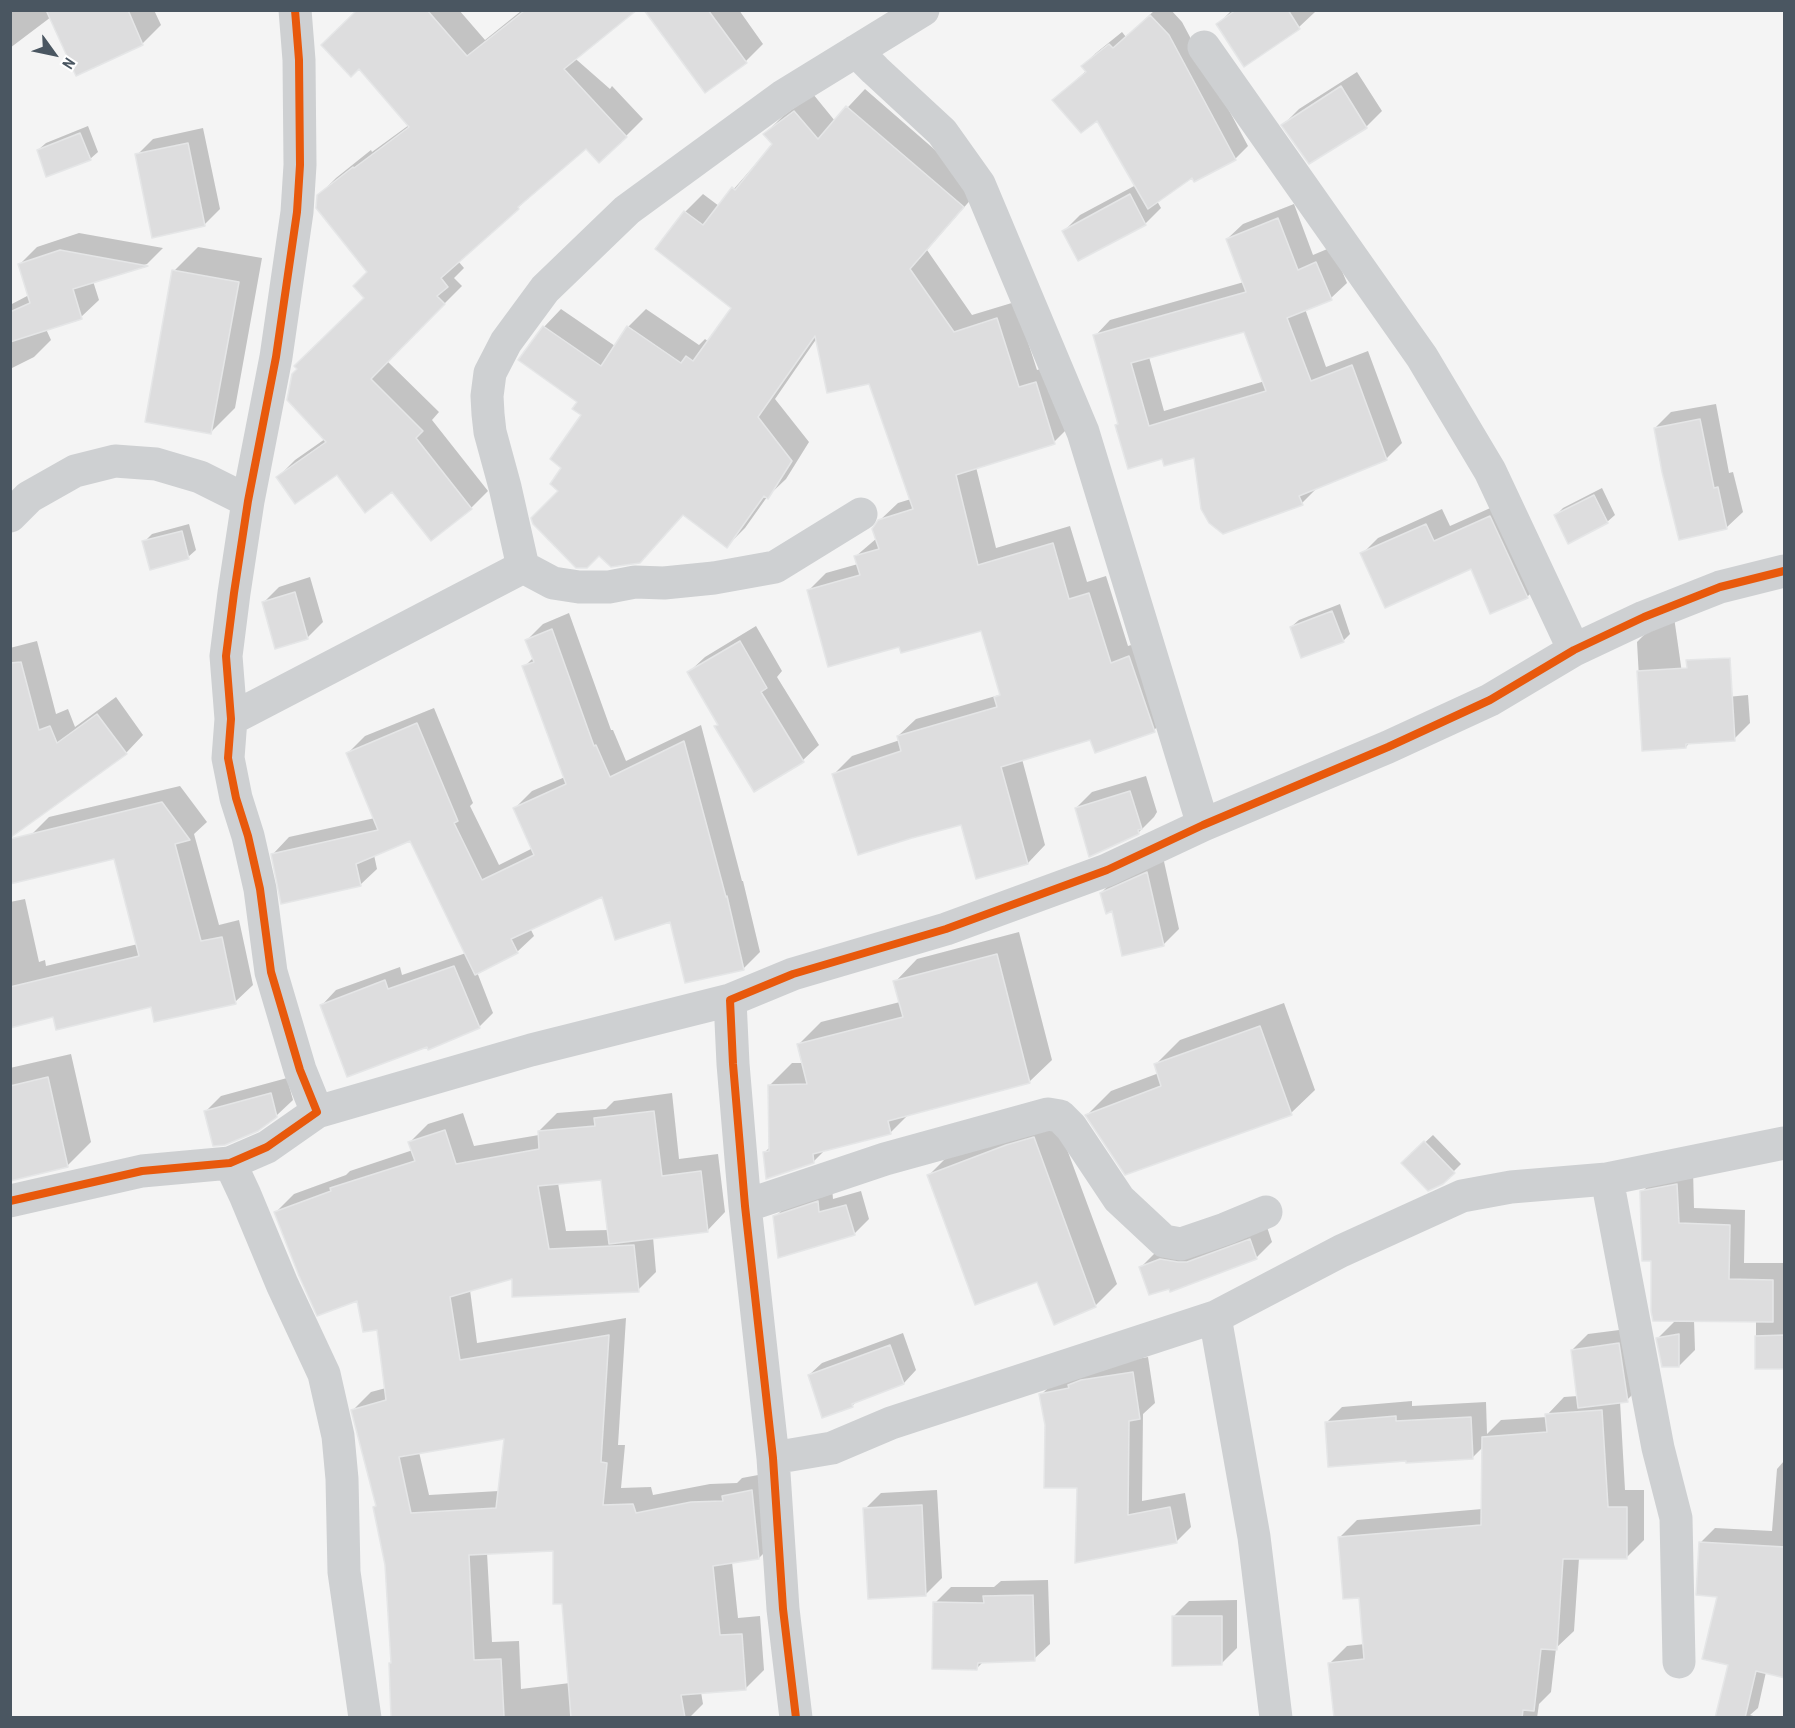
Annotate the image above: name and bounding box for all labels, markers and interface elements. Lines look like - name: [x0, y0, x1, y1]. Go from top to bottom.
- north arrow: [24, 24, 84, 84]
- text: N: [57, 54, 81, 74]

